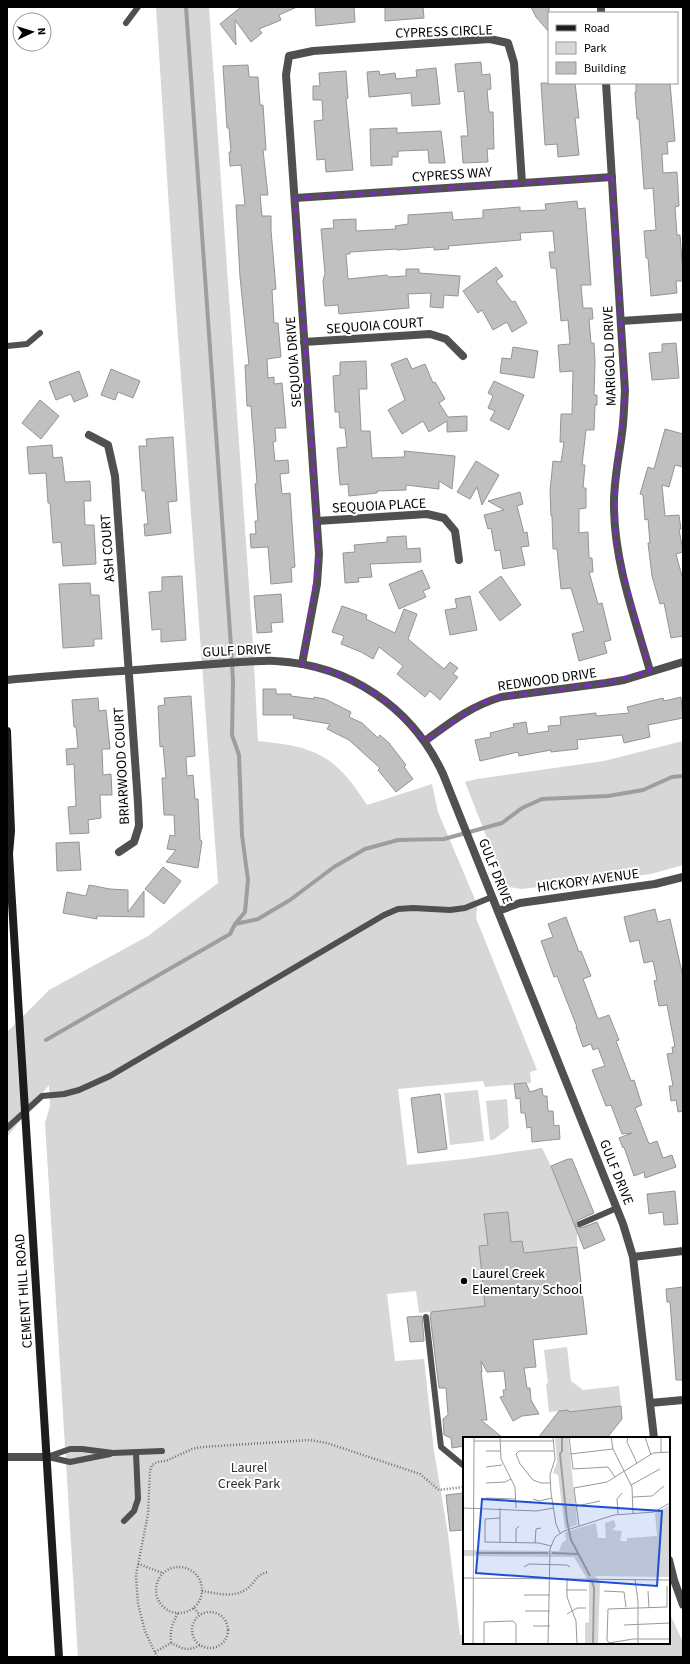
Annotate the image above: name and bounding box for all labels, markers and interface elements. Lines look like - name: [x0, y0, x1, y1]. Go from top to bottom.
- north arrow: [12, 12, 52, 52]
- legend: [548, 12, 678, 84]
- street label: CYPRESS CIRCLE: [395, 20, 493, 44]
- text: Road: [584, 20, 610, 37]
- text: N: [34, 27, 49, 36]
- text: Park: [584, 40, 606, 57]
- text: Building: [584, 60, 626, 77]
- street label: CYPRESS WAY: [411, 162, 493, 188]
- street label: MARIGOLD DRIVE: [598, 305, 622, 406]
- street label: SEQUOIA COURT: [326, 313, 425, 339]
- street label: SEQUOIA DRIVE: [281, 316, 307, 408]
- street label: SEQUOIA PLACE: [332, 494, 427, 518]
- street label: ASH COURT: [96, 513, 120, 583]
- street label: GULF DRIVE: [202, 639, 272, 663]
- street label: REDWOOD DRIVE: [496, 663, 598, 697]
- street label: BRIARWOOD COURT: [109, 706, 135, 825]
- street label: GULF DRIVE: [473, 836, 517, 907]
- street label: HICKORY AVENUE: [536, 864, 640, 898]
- street label: GULF DRIVE: [594, 1137, 638, 1208]
- street label: CEMENT HILL ROAD: [10, 1233, 38, 1349]
- place label: Laurel Creek Elementary School: [472, 1264, 583, 1300]
- marker: Laurel Creek Elementary School: [459, 1276, 469, 1286]
- inset map: [463, 1437, 670, 1644]
- park label: Laurel Creek Park: [218, 1458, 280, 1494]

